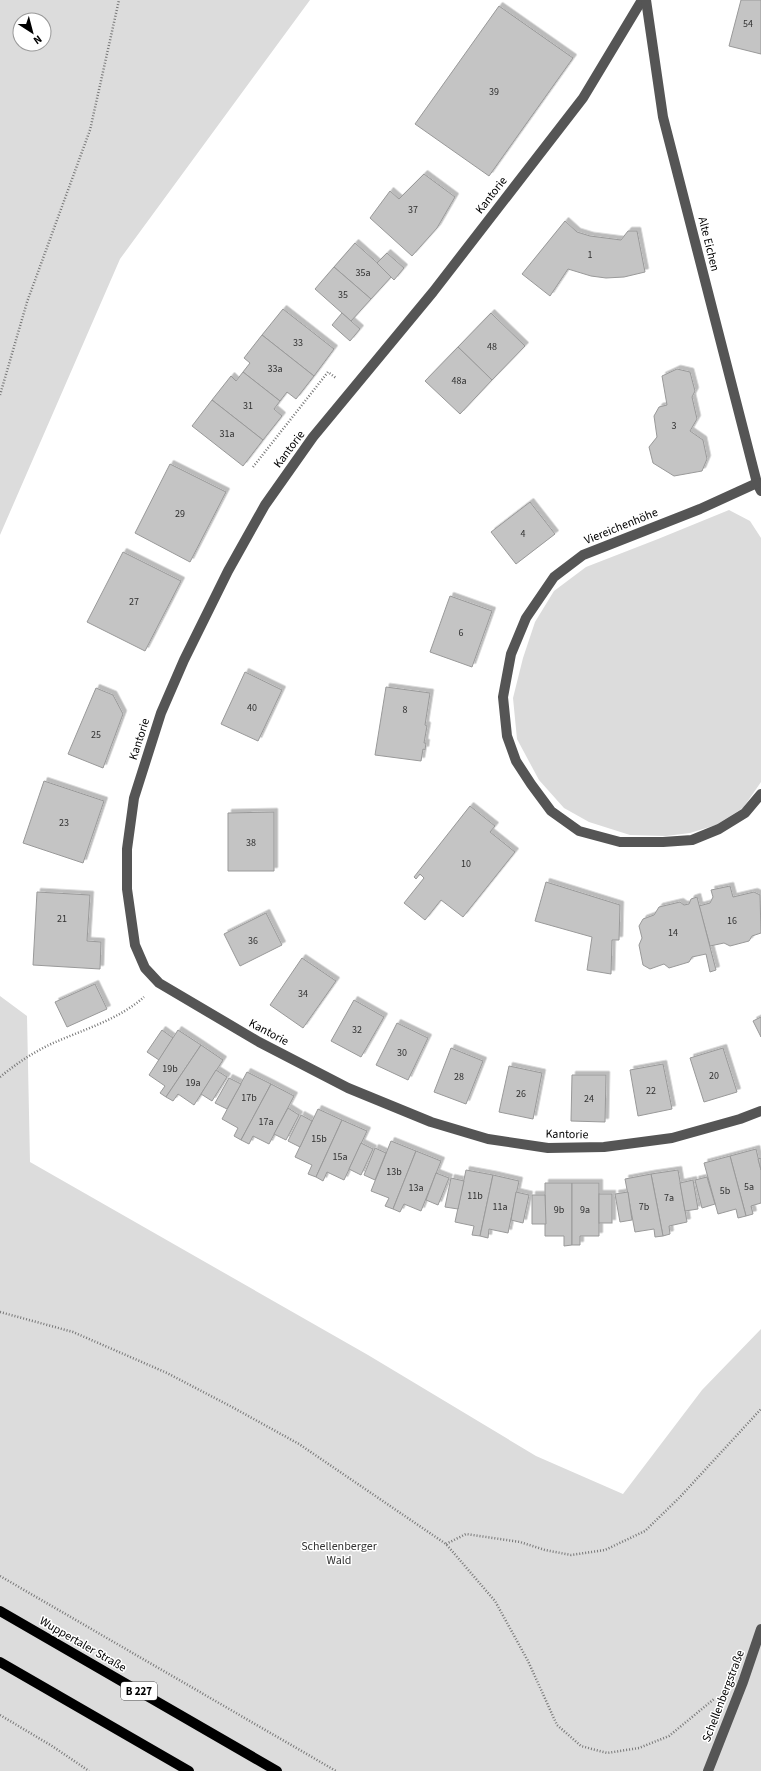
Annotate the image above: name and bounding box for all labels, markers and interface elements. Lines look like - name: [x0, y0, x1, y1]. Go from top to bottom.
- north arrow: [12, 12, 52, 52]
- house number: 54: [743, 17, 753, 31]
- text: N: [30, 31, 45, 48]
- house number: 39: [489, 85, 499, 99]
- street label: Kantorie: [471, 173, 511, 217]
- house number: 37: [408, 203, 418, 217]
- street label: Alte Eichen: [694, 215, 723, 273]
- house number: 1: [588, 248, 593, 262]
- house number: 35a: [356, 266, 370, 280]
- house number: 35: [338, 288, 348, 302]
- house number: 33: [293, 336, 303, 350]
- house number: 48: [487, 340, 497, 354]
- house number: 33a: [268, 362, 282, 376]
- house number: 48a: [452, 374, 466, 388]
- house number: 31: [243, 399, 253, 413]
- house number: 3: [672, 419, 677, 433]
- house number: 31a: [220, 427, 234, 441]
- street label: Kantorie: [270, 427, 309, 472]
- street label: Viereichenhöhe: [582, 504, 661, 549]
- house number: 29: [175, 507, 185, 521]
- house number: 4: [521, 527, 526, 541]
- house number: 27: [129, 595, 139, 609]
- house number: 6: [459, 626, 464, 640]
- house number: 40: [247, 701, 257, 715]
- house number: 8: [403, 703, 408, 717]
- street label: Kantorie: [125, 716, 154, 762]
- house number: 25: [91, 728, 101, 742]
- house number: 23: [59, 816, 69, 830]
- house number: 38: [246, 836, 256, 850]
- house number: 10: [461, 857, 471, 871]
- house number: 21: [57, 912, 67, 926]
- house number: 16: [727, 914, 737, 928]
- house number: 14: [668, 926, 678, 940]
- house number: 36: [248, 934, 258, 948]
- house number: 34: [298, 987, 308, 1001]
- street label: Kantorie: [246, 1015, 292, 1050]
- house number: 32: [352, 1023, 362, 1037]
- house number: 30: [397, 1046, 407, 1060]
- house number: 19b: [162, 1062, 178, 1076]
- house number: 20: [709, 1069, 719, 1083]
- house number: 28: [454, 1070, 464, 1084]
- house number: 19a: [186, 1076, 200, 1090]
- house number: 22: [646, 1084, 656, 1098]
- house number: 26: [516, 1087, 526, 1101]
- house number: 17b: [241, 1091, 257, 1105]
- house number: 24: [584, 1092, 594, 1106]
- house number: 17a: [259, 1115, 273, 1129]
- street label: Kantorie: [545, 1126, 589, 1143]
- house number: 15b: [311, 1132, 327, 1146]
- house number: 15a: [333, 1150, 347, 1164]
- house number: 13b: [386, 1165, 402, 1179]
- house number: 5a: [744, 1180, 754, 1194]
- house number: 13a: [409, 1181, 423, 1195]
- house number: 5b: [720, 1184, 731, 1198]
- house number: 11b: [467, 1189, 483, 1203]
- house number: 7a: [664, 1191, 674, 1205]
- house number: 11a: [493, 1200, 507, 1214]
- house number: 7b: [639, 1200, 650, 1214]
- house number: 9b: [554, 1203, 565, 1217]
- house number: 9a: [580, 1203, 590, 1217]
- park label: Schellenberger Wald: [301, 1538, 378, 1569]
- street label: Wuppertaler Straße: [36, 1613, 129, 1676]
- street label: Schellenbergstraße: [698, 1648, 749, 1745]
- road number: B 227: [121, 1682, 157, 1700]

